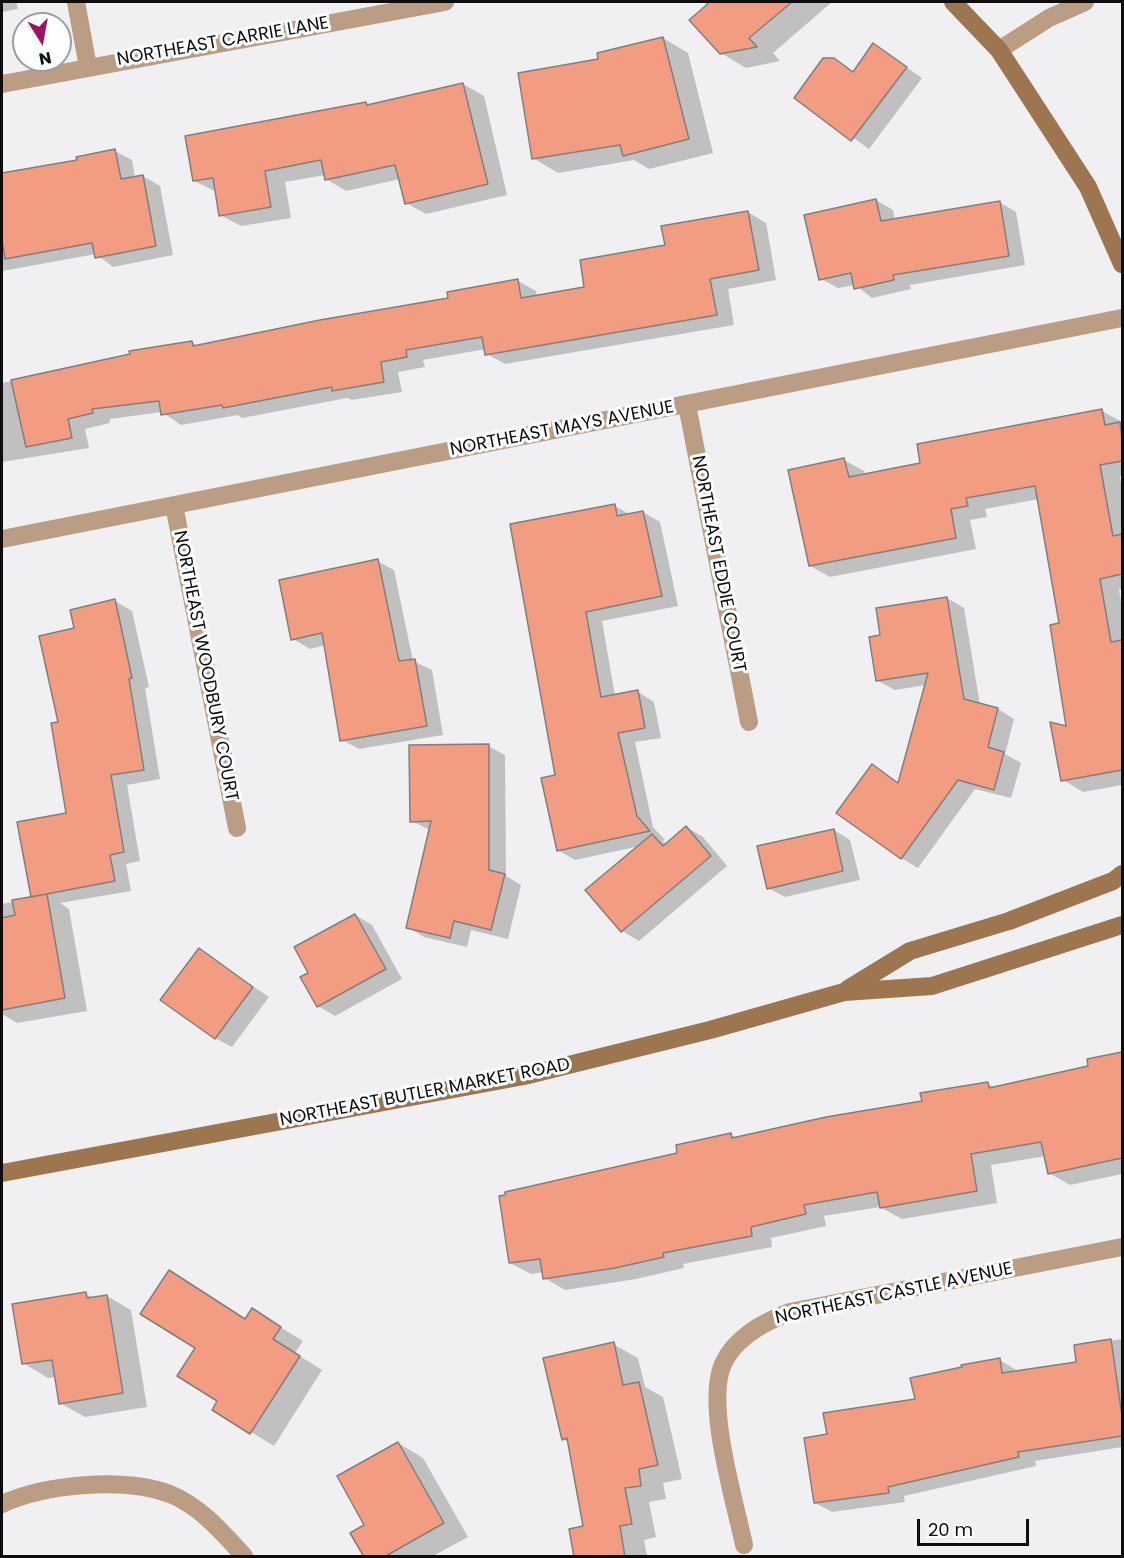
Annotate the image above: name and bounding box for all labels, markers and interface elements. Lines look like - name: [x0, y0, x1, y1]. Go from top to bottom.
- north arrow: [12, 12, 72, 72]
- street label: NORTHEAST CARRIE LANE: [115, 13, 331, 71]
- text: N: [37, 46, 53, 71]
- street label: NORTHEAST MAYS AVENUE: [448, 397, 676, 461]
- street label: NORTHEAST EDDIE COURT: [686, 454, 750, 674]
- street label: NORTHEAST WOODBURY COURT: [168, 529, 242, 803]
- street label: NORTHEAST BUTLER MARKET ROAD: [278, 1054, 572, 1132]
- street label: NORTHEAST CASTLE AVENUE: [773, 1258, 1015, 1330]
- scale bar: [920, 1507, 1032, 1545]
- text: 20 m: [928, 1517, 973, 1542]

